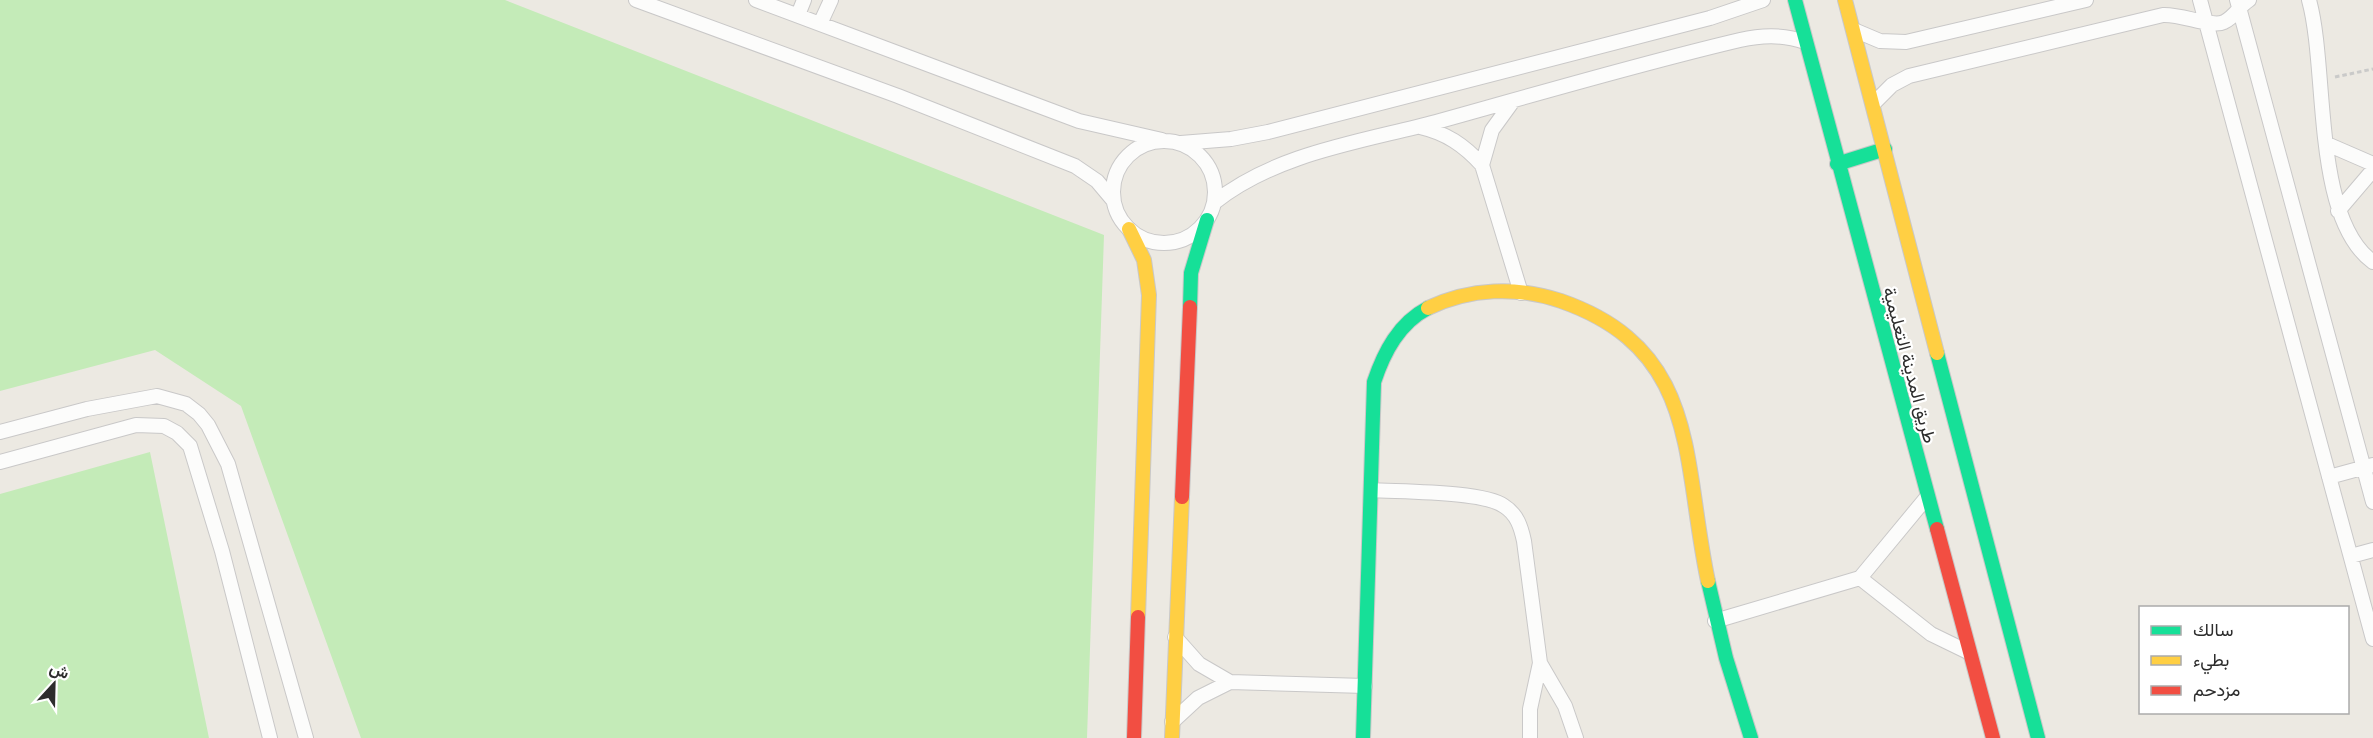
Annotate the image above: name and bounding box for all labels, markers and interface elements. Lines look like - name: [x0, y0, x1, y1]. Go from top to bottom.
- street label: طريق المدينة التعليمية: [1878, 284, 1942, 446]
- legend: [2139, 606, 2349, 714]
- text: سالك: [2193, 618, 2233, 641]
- text: بطيء: [2193, 648, 2229, 675]
- north arrow: [24, 654, 84, 714]
- text: ش: [47, 657, 72, 683]
- text: مزدحم: [2193, 678, 2240, 702]

